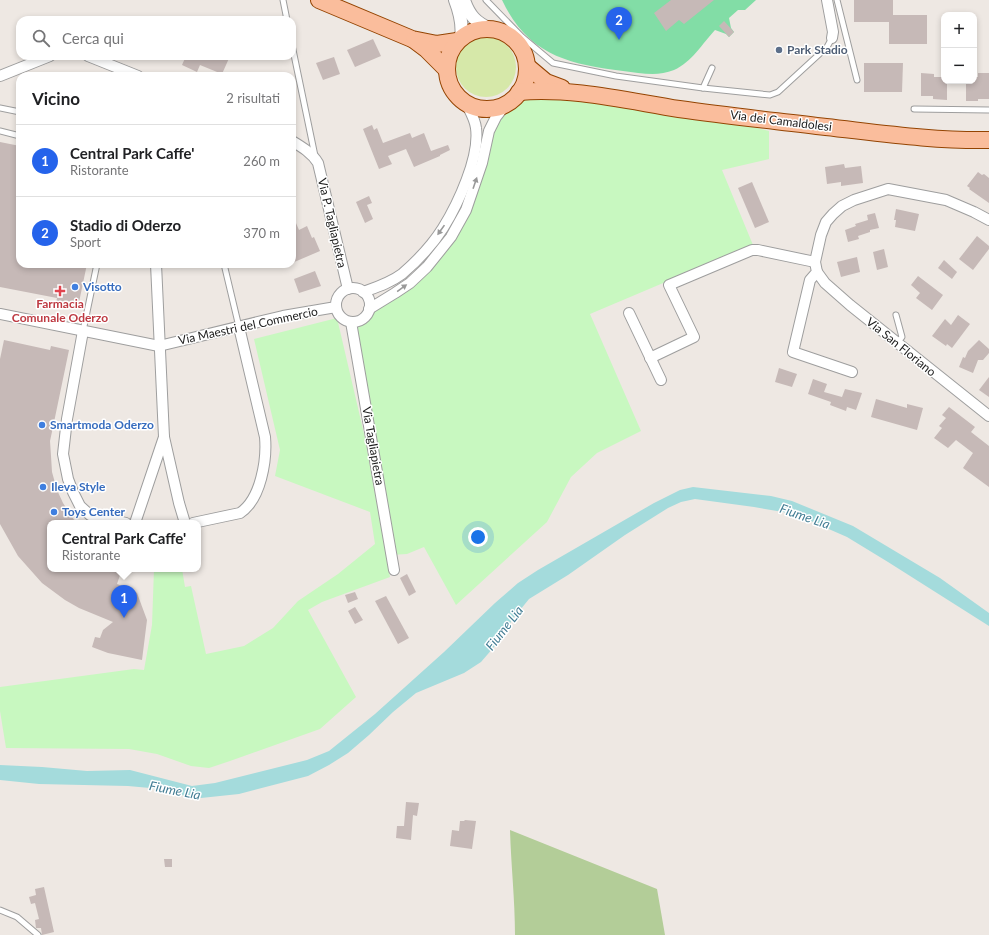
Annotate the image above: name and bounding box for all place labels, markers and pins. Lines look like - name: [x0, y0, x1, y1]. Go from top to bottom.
- pin: 2: [606, 7, 632, 40]
- place label: Park Stadio: [787, 42, 848, 57]
- marker: Park Stadio: [774, 45, 784, 55]
- place label: Visotto: [82, 279, 122, 294]
- marker: Visotto: [70, 282, 80, 292]
- marker: Farmacia Comunale Oderzo: [55, 286, 65, 296]
- place label: Farmacia Comunale Oderzo: [12, 296, 108, 325]
- place label: Smartmoda Oderzo: [50, 417, 154, 432]
- marker: Smartmoda Oderzo: [37, 420, 47, 430]
- place label: Ileva Style: [51, 479, 106, 494]
- marker: Ileva Style: [38, 482, 48, 492]
- place label: Toys Center: [62, 504, 126, 519]
- marker: Toys Center: [49, 507, 59, 517]
- pin: 1: [111, 585, 137, 618]

